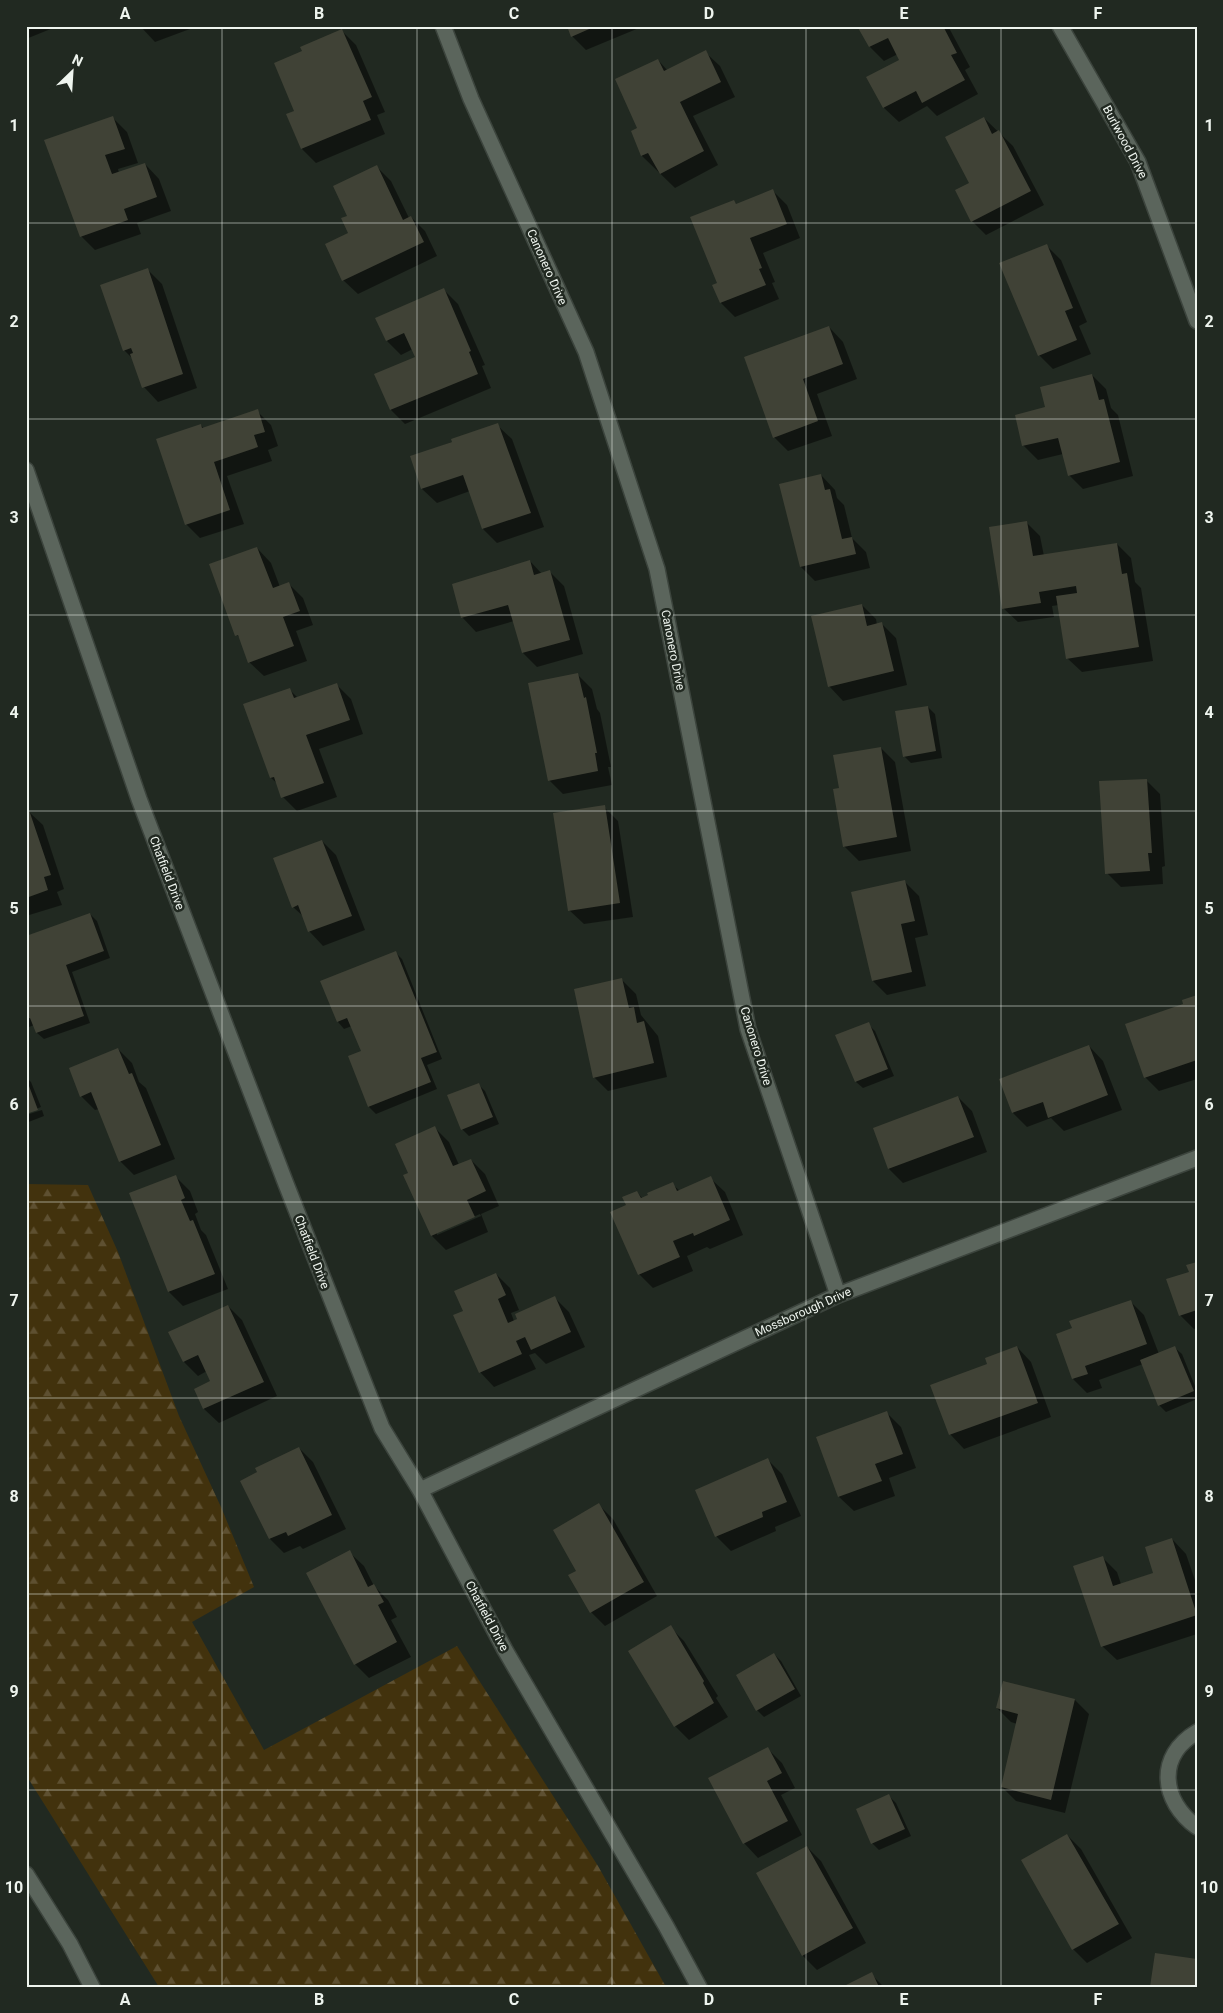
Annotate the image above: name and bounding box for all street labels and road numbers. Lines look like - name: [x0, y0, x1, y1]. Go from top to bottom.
- street label: Burlwood Drive: [1100, 103, 1150, 181]
- street label: Canonero Drive: [524, 227, 570, 307]
- street label: Canonero Drive: [658, 609, 688, 691]
- street label: Chatfield Drive: [147, 834, 187, 912]
- street label: Canonero Drive: [737, 1005, 775, 1087]
- street label: Chatfield Drive: [292, 1213, 332, 1291]
- street label: Mossborough Drive: [753, 1284, 853, 1340]
- street label: Chatfield Drive: [463, 1578, 511, 1654]

